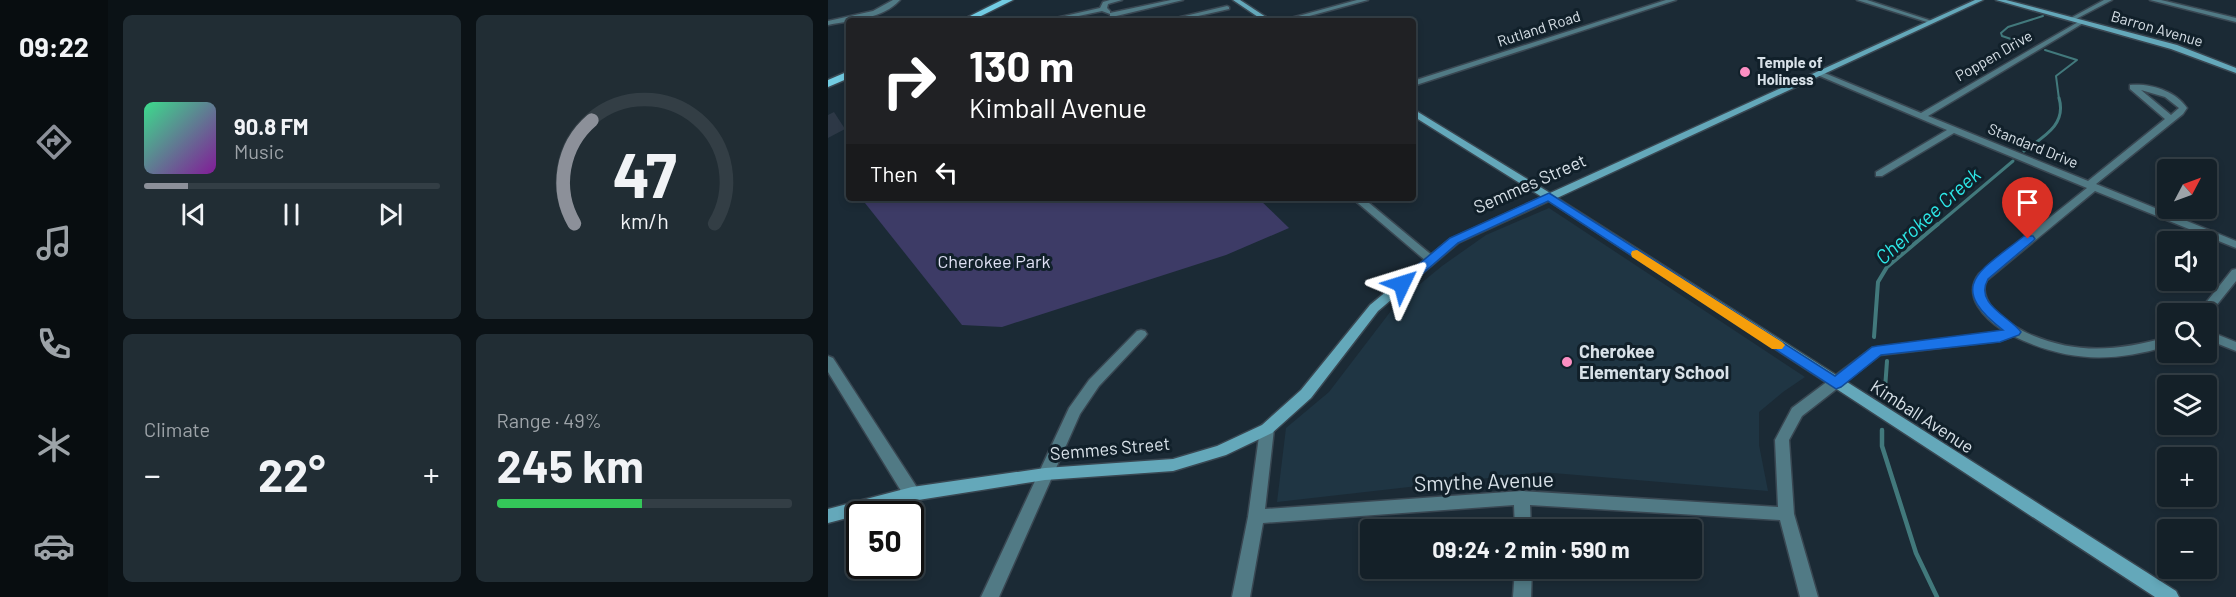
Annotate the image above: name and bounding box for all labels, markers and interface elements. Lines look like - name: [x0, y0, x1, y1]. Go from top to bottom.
- street label: Rutland Road: [1495, 6, 1582, 50]
- street label: Barron Avenue: [2109, 6, 2205, 50]
- street label: Poppen Drive: [1952, 26, 2035, 84]
- text: 09:22: [19, 30, 89, 62]
- text: 130 m: [969, 40, 1074, 90]
- icon: right: [870, 42, 948, 120]
- place label: Temple of Holiness: [1757, 53, 1823, 88]
- marker: Temple of Holiness: [1738, 65, 1752, 79]
- text: Kimball Avenue: [969, 91, 1147, 123]
- text: 90.8 FM: [234, 113, 309, 139]
- street label: Standard Drive: [1986, 119, 2081, 171]
- icon: directions: [33, 121, 75, 163]
- text: 47: [612, 136, 676, 210]
- text: Music: [234, 139, 284, 163]
- street label: Semmes Street: [1470, 149, 1589, 218]
- icon: left: [930, 156, 963, 189]
- north arrow: [2157, 159, 2217, 219]
- map controls: [2157, 159, 2217, 579]
- text: Then: [870, 160, 918, 186]
- water label: Cherokee Creek: [1870, 162, 1985, 269]
- pin: [2002, 177, 2053, 239]
- icon: arrive: [2011, 186, 2044, 219]
- icon: previous: [177, 198, 210, 231]
- icon: pause: [275, 198, 308, 231]
- icon: next: [374, 198, 407, 231]
- text: km/h: [620, 208, 669, 233]
- icon: music: [33, 222, 75, 264]
- button: sound: [2157, 231, 2217, 291]
- park label: Cherokee Park: [937, 250, 1051, 272]
- position arrow: [1370, 252, 1434, 316]
- button: search: [2157, 303, 2217, 363]
- icon: phone: [33, 323, 75, 365]
- place label: Cherokee Elementary School: [1579, 340, 1729, 383]
- marker: Cherokee Elementary School: [1560, 355, 1574, 369]
- street label: Kimball Avenue: [1867, 375, 1978, 458]
- button: layers: [2157, 375, 2217, 435]
- text: Range · 49%: [497, 408, 602, 432]
- text: Climate: [144, 417, 210, 441]
- icon: climate: [33, 424, 75, 466]
- street label: Semmes Street: [1049, 432, 1171, 464]
- text: 245 km: [497, 438, 644, 492]
- text: 22°: [258, 447, 325, 501]
- button: +: [2157, 447, 2217, 507]
- text: −: [144, 454, 161, 494]
- text: +: [423, 454, 439, 494]
- street label: Smythe Avenue: [1414, 466, 1554, 495]
- speed limit sign: 50: [846, 501, 924, 579]
- button: −: [2157, 519, 2217, 579]
- icon: car: [33, 525, 75, 567]
- text: 09:24 · 2 min · 590 m: [1432, 536, 1630, 562]

